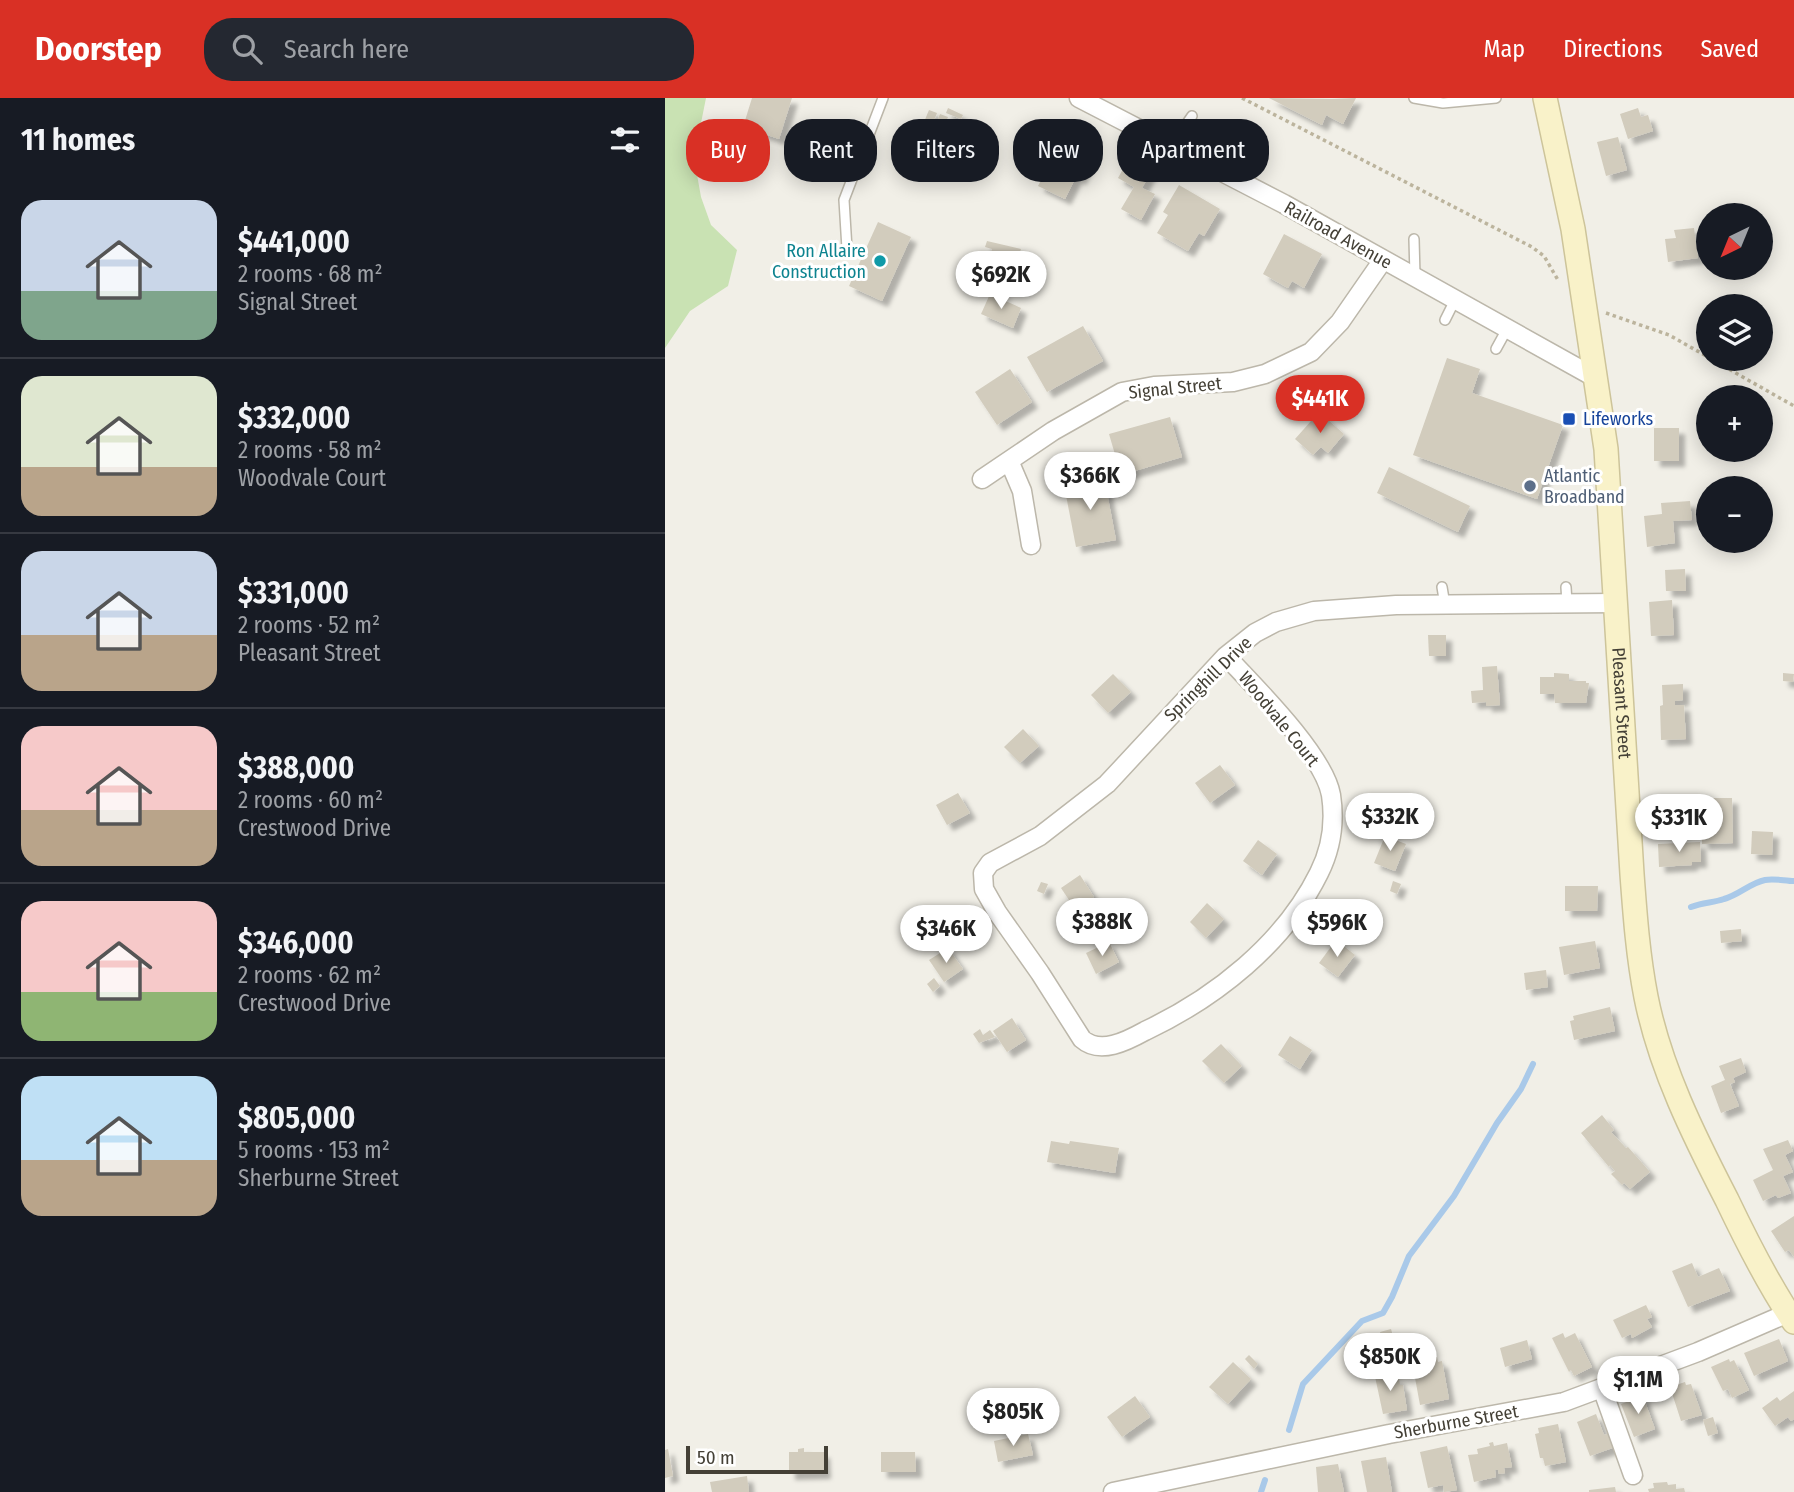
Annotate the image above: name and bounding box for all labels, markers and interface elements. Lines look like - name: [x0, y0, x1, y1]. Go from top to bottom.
- search box: [204, 18, 694, 81]
- text: Doorstep: [35, 29, 162, 69]
- icon: search: [228, 30, 266, 68]
- text: Search here: [284, 34, 409, 65]
- text: Map: [1484, 35, 1525, 63]
- text: Directions: [1563, 35, 1662, 63]
- text: Saved: [1700, 35, 1759, 63]
- chip: Buy: [686, 119, 770, 182]
- chip: Rent: [784, 119, 877, 182]
- chip: Filters: [891, 119, 999, 182]
- chip: New: [1013, 119, 1103, 182]
- chip: Apartment: [1117, 119, 1269, 182]
- icon: filters: [606, 121, 644, 159]
- text: 11 homes: [21, 122, 135, 158]
- street label: Railroad Avenue: [1280, 196, 1396, 274]
- north arrow: [1696, 203, 1773, 280]
- map controls: [1696, 203, 1773, 553]
- text: $441,000: [238, 224, 350, 260]
- icon: home: [77, 228, 161, 312]
- place label: Ron Allaire Construction: [772, 240, 866, 283]
- pin: $692K: [952, 252, 1050, 311]
- marker: Ron Allaire Construction: [872, 253, 888, 269]
- text: 2 rooms · 68 m²: [238, 260, 383, 288]
- text: $692K: [972, 260, 1030, 288]
- text: Signal Street: [238, 288, 357, 316]
- button: layers: [1696, 294, 1773, 371]
- street label: Signal Street: [1127, 372, 1223, 404]
- pin: $441K: [1271, 376, 1369, 435]
- text: $441K: [1292, 384, 1348, 412]
- button: +: [1696, 385, 1773, 462]
- text: $332,000: [238, 400, 350, 436]
- icon: home: [77, 404, 161, 488]
- place label: Lifeworks: [1583, 408, 1654, 430]
- marker: Lifeworks: [1561, 411, 1577, 427]
- text: 2 rooms · 58 m²: [238, 436, 382, 464]
- pin: $366K: [1041, 452, 1139, 512]
- text: $366K: [1060, 461, 1120, 489]
- text: Woodvale Court: [238, 464, 386, 492]
- place label: Atlantic Broadband: [1544, 465, 1625, 508]
- button: −: [1696, 476, 1773, 553]
- marker: Atlantic Broadband: [1522, 478, 1538, 494]
- text: $331,000: [238, 575, 349, 611]
- icon: home: [77, 579, 161, 663]
- text: 2 rooms · 52 m²: [238, 611, 380, 639]
- street label: Springhill Drive: [1160, 632, 1256, 726]
- text: Pleasant Street: [238, 639, 381, 667]
- street label: Pleasant Street: [1607, 647, 1636, 760]
- street label: Woodvale Court: [1234, 667, 1324, 771]
- text: $388,000: [238, 750, 354, 786]
- icon: home: [77, 754, 161, 838]
- text: 2 rooms · 60 m²: [238, 786, 383, 814]
- pin: $332K: [1341, 794, 1439, 853]
- pin: $331K: [1630, 794, 1728, 854]
- text: $332K: [1361, 802, 1419, 830]
- text: $331K: [1651, 803, 1707, 831]
- text: Crestwood Drive: [238, 814, 391, 842]
- pin: $388K: [1053, 898, 1151, 958]
- pin: $596K: [1288, 900, 1386, 959]
- pin: $346K: [897, 906, 995, 965]
- text: $388K: [1072, 907, 1132, 935]
- text: $596K: [1307, 908, 1367, 936]
- text: $346K: [916, 914, 976, 942]
- text: $346,000: [238, 925, 354, 961]
- icon: home: [77, 929, 161, 1013]
- text: 2 rooms · 62 m²: [238, 961, 381, 989]
- text: Crestwood Drive: [238, 989, 391, 1017]
- text: $805,000: [238, 1100, 355, 1136]
- icon: home: [77, 1104, 161, 1188]
- text: 5 rooms · 153 m²: [238, 1136, 390, 1164]
- text: Sherburne Street: [238, 1164, 399, 1192]
- pin: $850K: [1341, 1334, 1439, 1393]
- text: $850K: [1360, 1342, 1420, 1370]
- pin: $1.1M: [1589, 1356, 1687, 1416]
- text: $1.1M: [1613, 1365, 1663, 1393]
- pin: $805K: [964, 1388, 1062, 1448]
- text: $805K: [983, 1397, 1043, 1425]
- street label: Sherburne Street: [1392, 1400, 1520, 1444]
- scale bar: [686, 1443, 828, 1475]
- text: 50 m: [697, 1446, 735, 1469]

